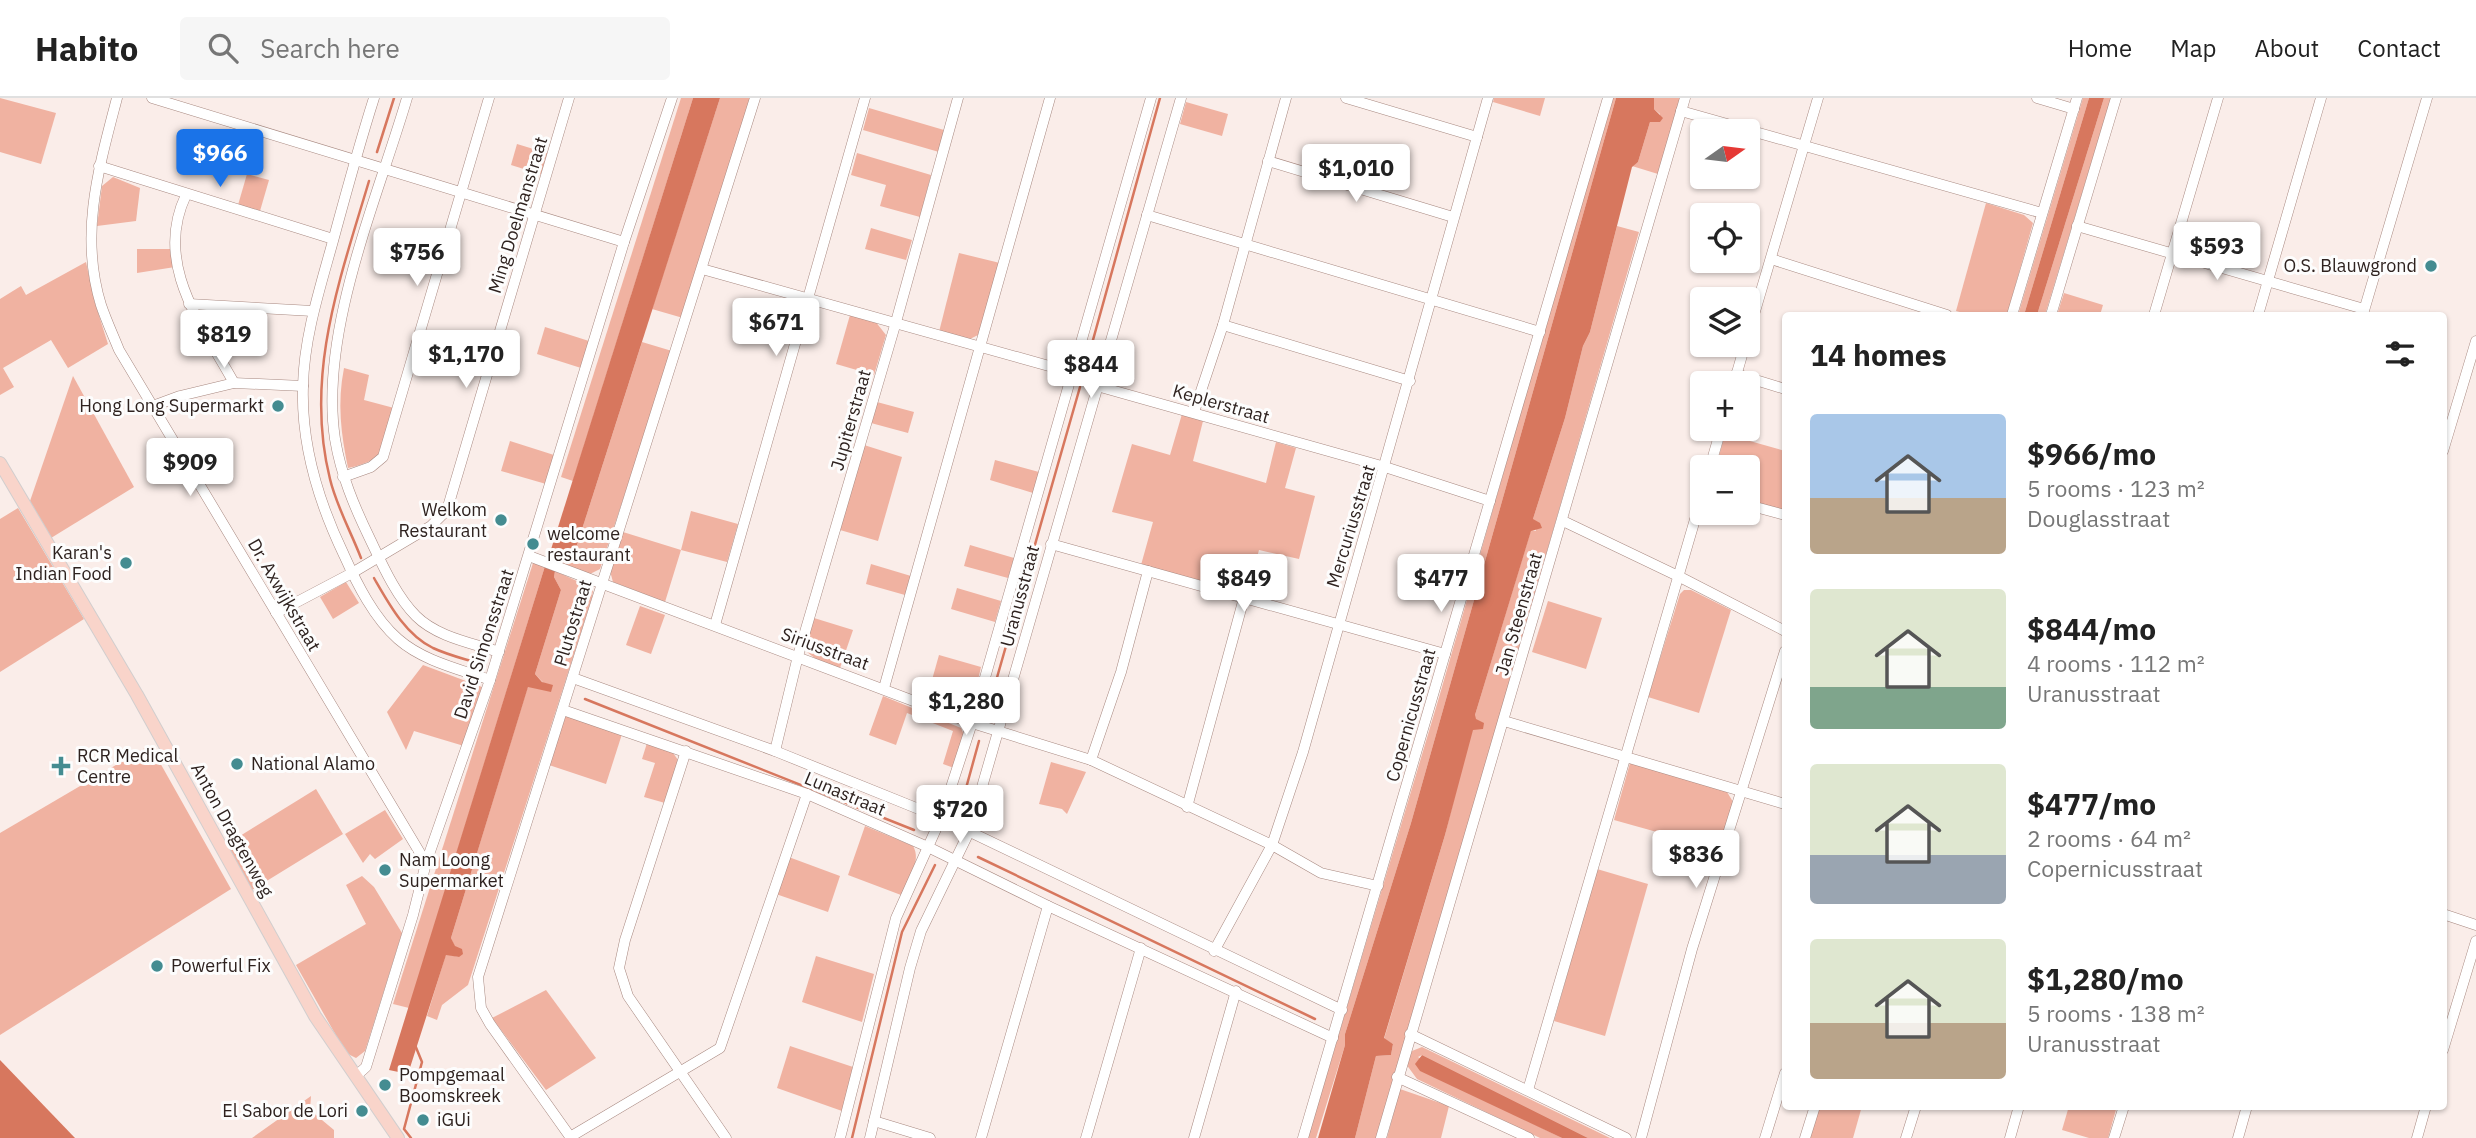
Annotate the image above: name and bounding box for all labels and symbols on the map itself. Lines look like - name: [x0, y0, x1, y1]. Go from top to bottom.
- north arrow: [1690, 119, 1760, 189]
- pin: $966: [179, 130, 261, 189]
- street label: Ming Doelmanstraat: [483, 134, 552, 296]
- pin: $1,010: [1299, 144, 1413, 204]
- pin: $593: [2176, 222, 2258, 282]
- pin: $756: [376, 228, 458, 288]
- place label: O.S. Blauwgrond: [2284, 254, 2417, 277]
- marker: O.S. Blauwgrond: [2423, 258, 2439, 274]
- pin: $671: [735, 299, 817, 358]
- pin: $819: [183, 310, 265, 370]
- pin: $1,170: [409, 330, 523, 390]
- pin: $844: [1050, 341, 1132, 400]
- street label: Jupiterstraat: [825, 367, 876, 473]
- street label: Keplerstraat: [1170, 379, 1272, 428]
- place label: Hong Long Supermarkt: [79, 394, 264, 417]
- marker: Hong Long Supermarkt: [270, 398, 286, 414]
- pin: $909: [149, 438, 231, 498]
- street label: Mercuriusstraat: [1321, 462, 1380, 590]
- place label: Welkom Restaurant: [398, 498, 487, 542]
- marker: Welkom Restaurant: [493, 512, 509, 528]
- place label: welcome restaurant: [547, 522, 631, 566]
- street label: Dr. Axwijkstraat: [243, 534, 326, 655]
- marker: welcome restaurant: [525, 536, 541, 552]
- place label: Karan's Indian Food: [15, 541, 112, 585]
- street label: Uranusstraat: [995, 542, 1044, 649]
- street label: Jan Steenstraat: [1490, 550, 1547, 678]
- pin: $849: [1203, 554, 1285, 614]
- pin: $477: [1400, 554, 1482, 614]
- marker: Karan's Indian Food: [118, 555, 134, 571]
- street label: David Simonsstraat: [448, 566, 519, 722]
- street label: Plutostraat: [548, 577, 597, 669]
- street label: Siriusstraat: [778, 622, 872, 675]
- street label: Copernicusstraat: [1380, 645, 1441, 784]
- pin: $1,280: [909, 678, 1023, 737]
- place label: RCR Medical Centre: [77, 744, 178, 788]
- place label: National Alamo: [251, 752, 375, 775]
- marker: RCR Medical Centre: [51, 756, 71, 776]
- marker: National Alamo: [229, 756, 245, 772]
- street label: Anton Dragtenweg: [186, 759, 279, 901]
- street label: Lunastraat: [801, 766, 889, 821]
- pin: $720: [919, 786, 1001, 845]
- pin: $836: [1655, 830, 1737, 890]
- place label: Nam Loong Supermarket: [399, 848, 504, 892]
- marker: Nam Loong Supermarket: [377, 862, 393, 878]
- place label: Powerful Fix: [171, 954, 271, 977]
- marker: Powerful Fix: [149, 958, 165, 974]
- place label: Pompgemaal Boomskreek: [399, 1063, 505, 1107]
- marker: Pompgemaal Boomskreek: [377, 1077, 393, 1093]
- place label: El Sabor de Lori: [222, 1099, 348, 1122]
- marker: El Sabor de Lori: [354, 1103, 370, 1119]
- place label: iGUi: [437, 1108, 471, 1131]
- marker: iGUi: [415, 1112, 431, 1128]

